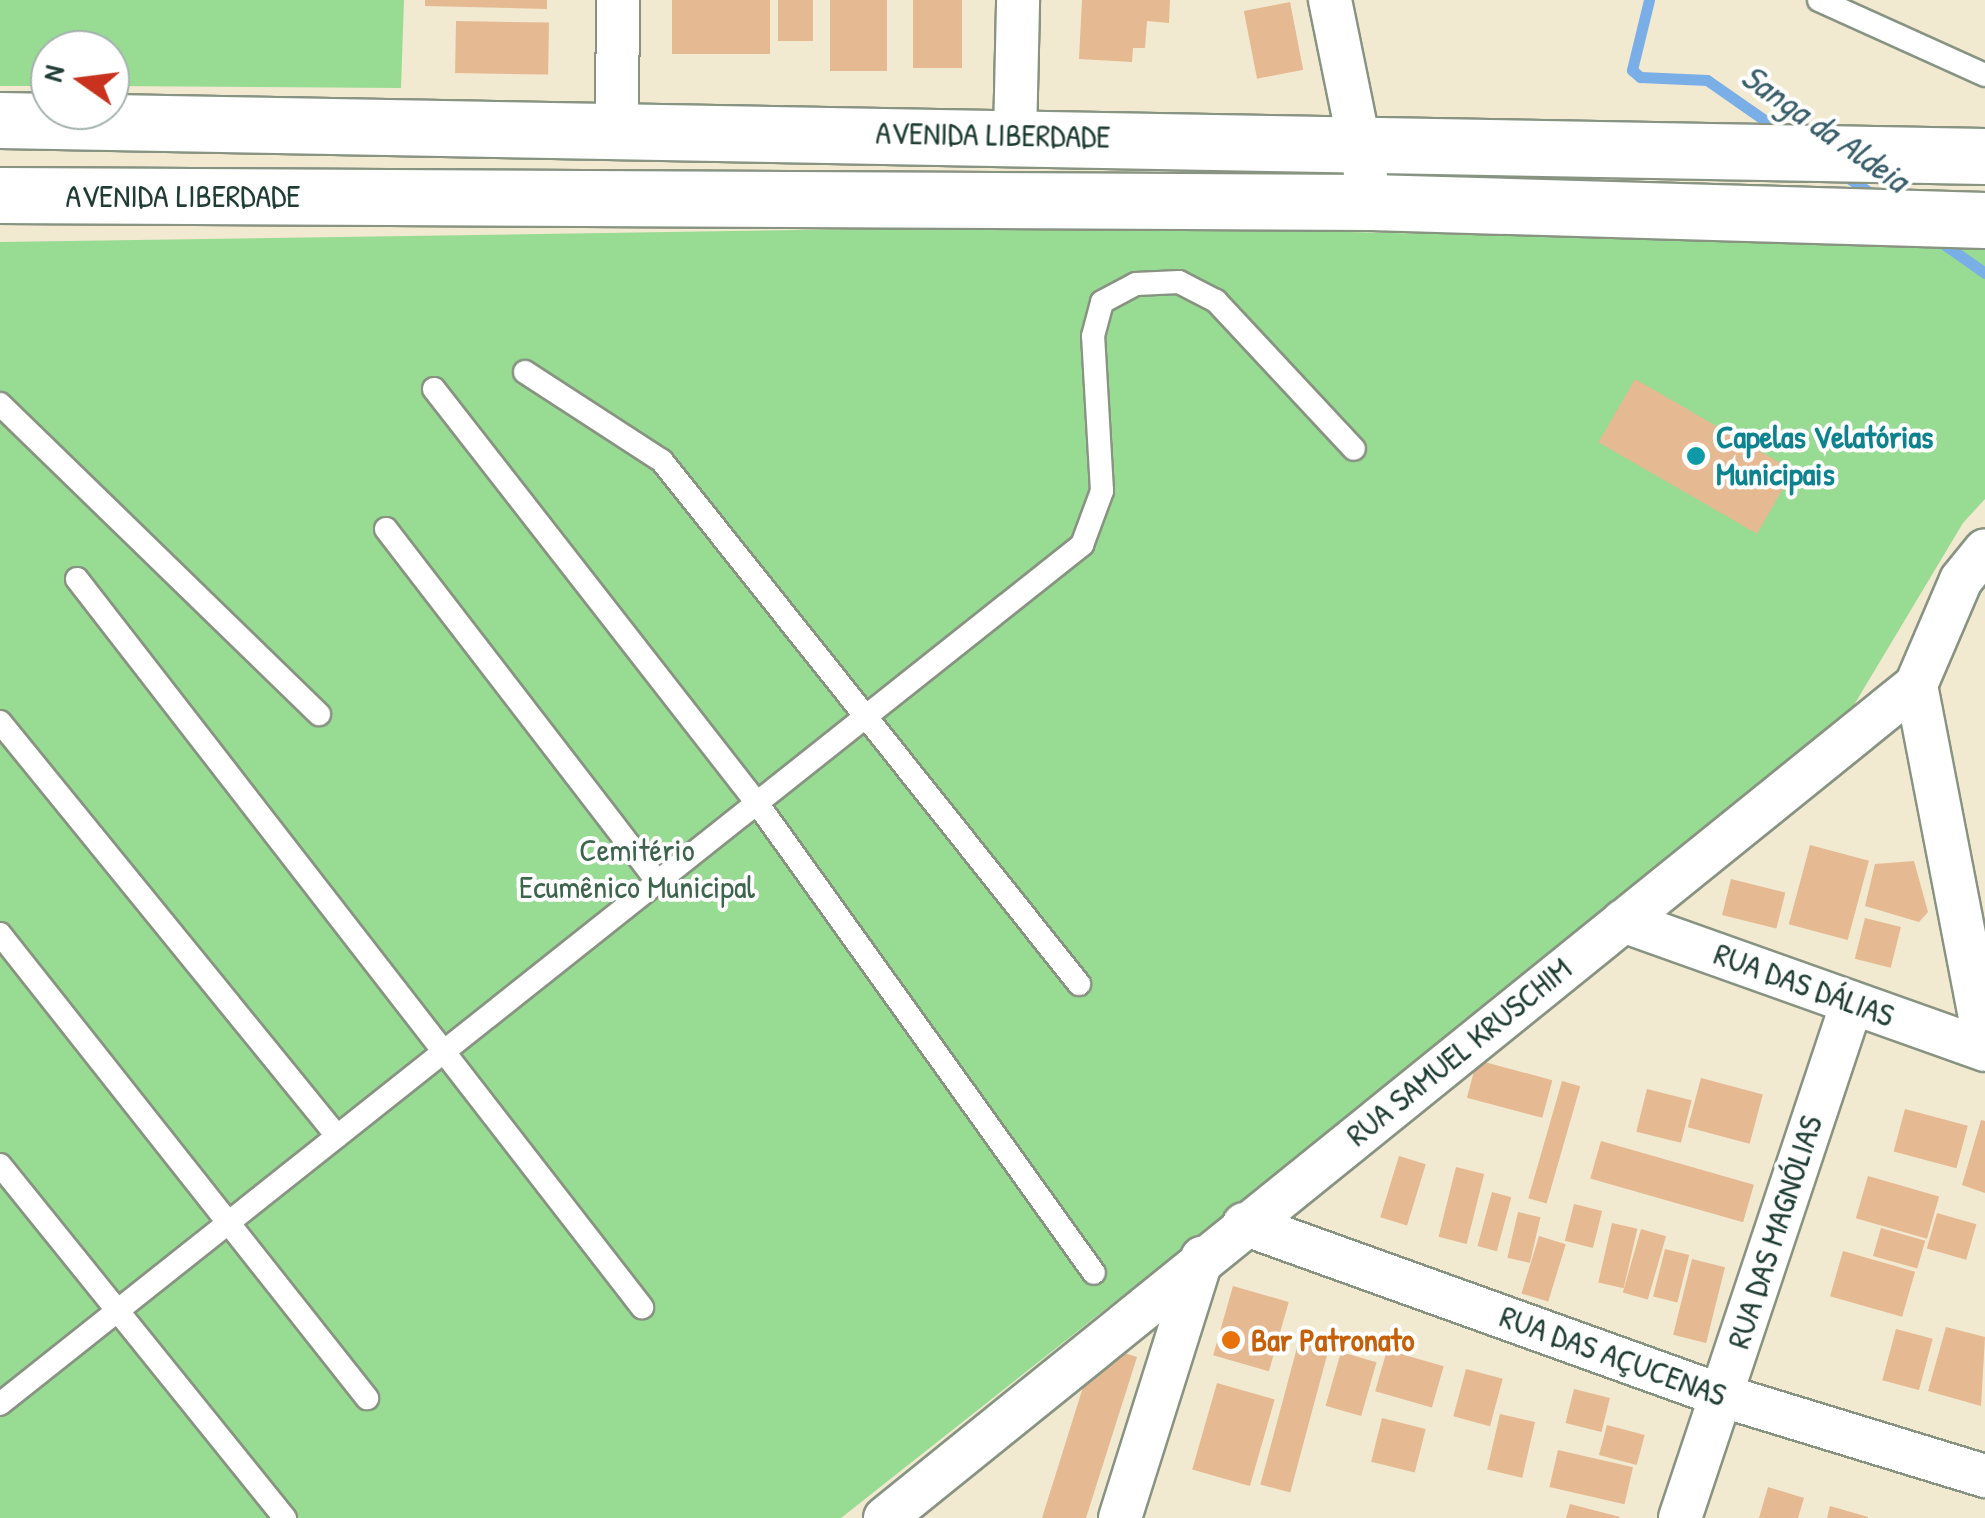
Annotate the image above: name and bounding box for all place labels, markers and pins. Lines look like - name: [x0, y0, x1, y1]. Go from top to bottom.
- place label: Capelas Velatórias Municipais: [1716, 419, 1933, 494]
- marker: Capelas Velatórias Municipais: [1685, 445, 1707, 467]
- place label: Bar Patronato: [1251, 1321, 1415, 1359]
- marker: Bar Patronato: [1220, 1329, 1242, 1351]

